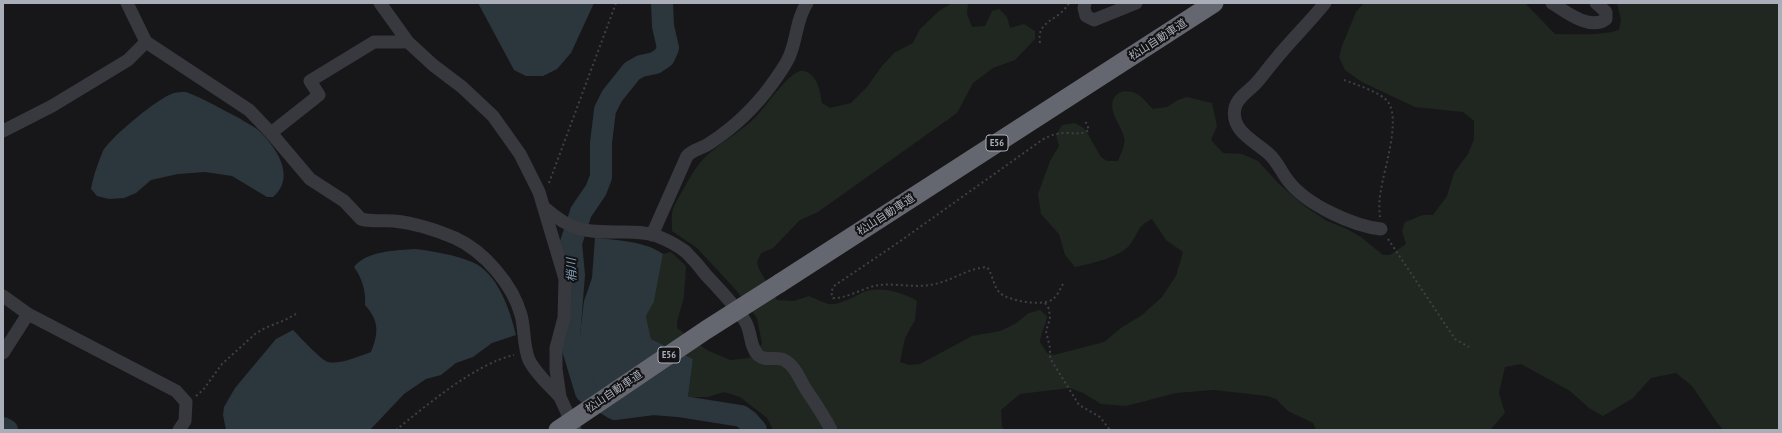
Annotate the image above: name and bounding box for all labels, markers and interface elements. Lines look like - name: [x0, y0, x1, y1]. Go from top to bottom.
- street label: 松山自動車道: [1127, 16, 1189, 64]
- road number: E56: [986, 135, 1008, 151]
- street label: 松山自動車道: [855, 191, 917, 239]
- water label: 梢川: [565, 258, 579, 282]
- road number: E56: [658, 347, 680, 363]
- street label: 松山自動車道: [583, 368, 645, 416]

